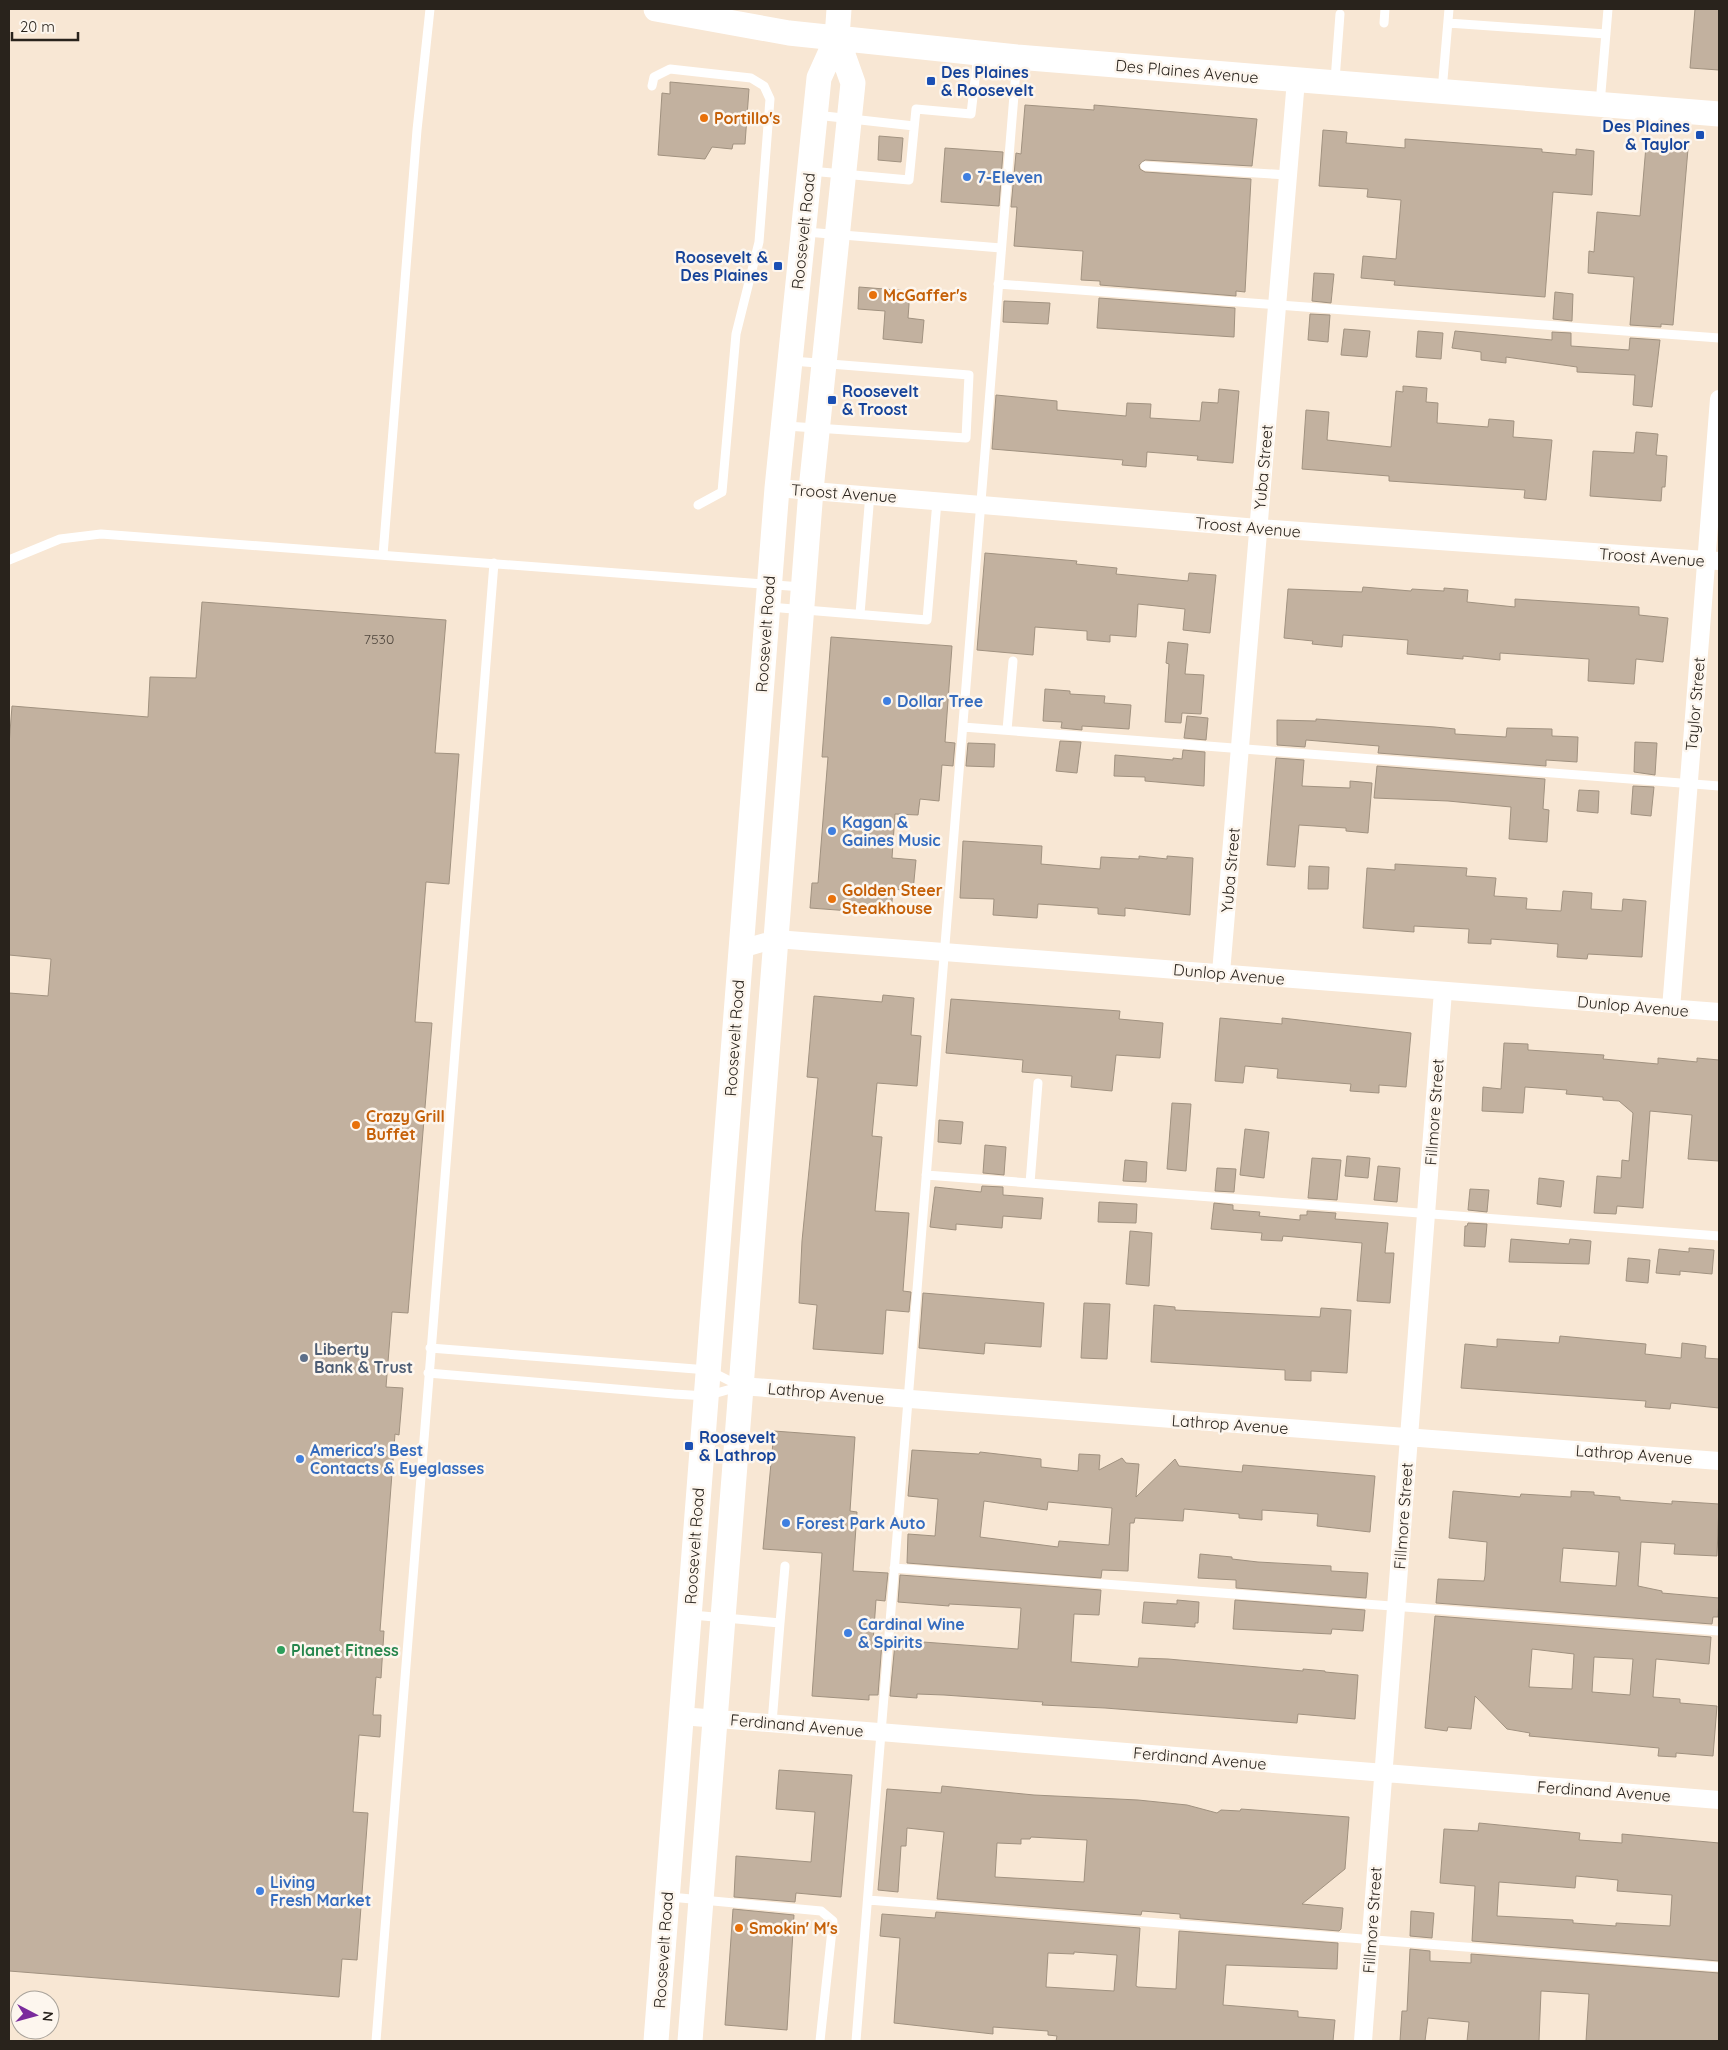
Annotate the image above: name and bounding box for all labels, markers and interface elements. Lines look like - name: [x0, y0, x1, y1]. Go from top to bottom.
- scale bar: [12, 10, 79, 42]
- text: 20 m: [20, 17, 55, 36]
- street label: Des Plaines Avenue: [1115, 55, 1259, 87]
- place label: Des Plaines & Roosevelt: [941, 62, 1034, 100]
- marker: Des Plaines & Roosevelt: [925, 75, 937, 87]
- place label: Portillo's: [714, 108, 781, 128]
- marker: Portillo's: [698, 112, 710, 124]
- place label: Des Plaines & Taylor: [1602, 116, 1690, 154]
- marker: Des Plaines & Taylor: [1694, 129, 1706, 141]
- place label: 7-Eleven: [977, 167, 1043, 187]
- marker: 7-Eleven: [961, 171, 973, 183]
- street label: Roosevelt Road: [787, 172, 819, 290]
- place label: Roosevelt & Des Plaines: [675, 247, 768, 285]
- marker: Roosevelt & Des Plaines: [772, 260, 784, 272]
- place label: McGaffer's: [883, 285, 968, 305]
- marker: McGaffer's: [867, 289, 879, 301]
- place label: Roosevelt & Troost: [842, 381, 919, 419]
- marker: Roosevelt & Troost: [826, 394, 838, 406]
- street label: Yuba Street: [1249, 424, 1277, 510]
- street label: Troost Avenue: [791, 479, 897, 507]
- street label: Troost Avenue: [1194, 512, 1302, 542]
- street label: Troost Avenue: [1599, 543, 1705, 571]
- street label: Roosevelt Road: [751, 575, 779, 693]
- house number: 7530: [364, 630, 394, 648]
- street label: Taylor Street: [1681, 656, 1709, 752]
- place label: Dollar Tree: [897, 691, 983, 711]
- marker: Dollar Tree: [881, 695, 893, 707]
- place label: Kagan & Gaines Music: [842, 812, 941, 850]
- marker: Kagan & Gaines Music: [826, 825, 838, 837]
- street label: Yuba Street: [1216, 827, 1244, 913]
- place label: Golden Steer Steakhouse: [842, 880, 943, 918]
- marker: Golden Steer Steakhouse: [826, 893, 838, 905]
- street label: Dunlop Avenue: [1172, 959, 1286, 989]
- street label: Roosevelt Road: [720, 979, 748, 1097]
- street label: Dunlop Avenue: [1576, 991, 1690, 1021]
- street label: Fillmore Street: [1420, 1058, 1448, 1166]
- place label: Crazy Grill Buffet: [366, 1106, 445, 1144]
- marker: Crazy Grill Buffet: [350, 1119, 362, 1131]
- place label: Liberty Bank & Trust: [314, 1339, 413, 1377]
- marker: Liberty Bank & Trust: [298, 1352, 310, 1364]
- street label: Lathrop Avenue: [767, 1378, 885, 1408]
- street label: Lathrop Avenue: [1171, 1410, 1289, 1438]
- place label: Roosevelt & Lathrop: [699, 1427, 776, 1465]
- place label: America's Best Contacts & Eyeglasses: [310, 1440, 484, 1478]
- marker: Roosevelt & Lathrop: [683, 1440, 695, 1452]
- street label: Lathrop Avenue: [1575, 1440, 1693, 1468]
- marker: America's Best Contacts & Eyeglasses: [294, 1453, 306, 1465]
- street label: Fillmore Street: [1389, 1462, 1417, 1570]
- street label: Roosevelt Road: [680, 1487, 708, 1605]
- place label: Forest Park Auto: [796, 1513, 926, 1533]
- marker: Forest Park Auto: [780, 1517, 792, 1529]
- place label: Cardinal Wine & Spirits: [858, 1614, 965, 1652]
- marker: Cardinal Wine & Spirits: [842, 1627, 854, 1639]
- place label: Planet Fitness: [291, 1640, 399, 1660]
- marker: Planet Fitness: [275, 1644, 287, 1656]
- street label: Ferdinand Avenue: [730, 1709, 864, 1741]
- street label: Ferdinand Avenue: [1133, 1742, 1267, 1774]
- street label: Ferdinand Avenue: [1537, 1776, 1671, 1806]
- street label: Fillmore Street: [1358, 1866, 1386, 1974]
- place label: Living Fresh Market: [270, 1872, 371, 1910]
- marker: Living Fresh Market: [254, 1885, 266, 1897]
- street label: Roosevelt Road: [649, 1891, 677, 2009]
- place label: Smokin' M's: [749, 1918, 838, 1938]
- marker: Smokin' M's: [733, 1922, 745, 1934]
- north arrow: [10, 1990, 60, 2040]
- text: N: [38, 2010, 57, 2022]

